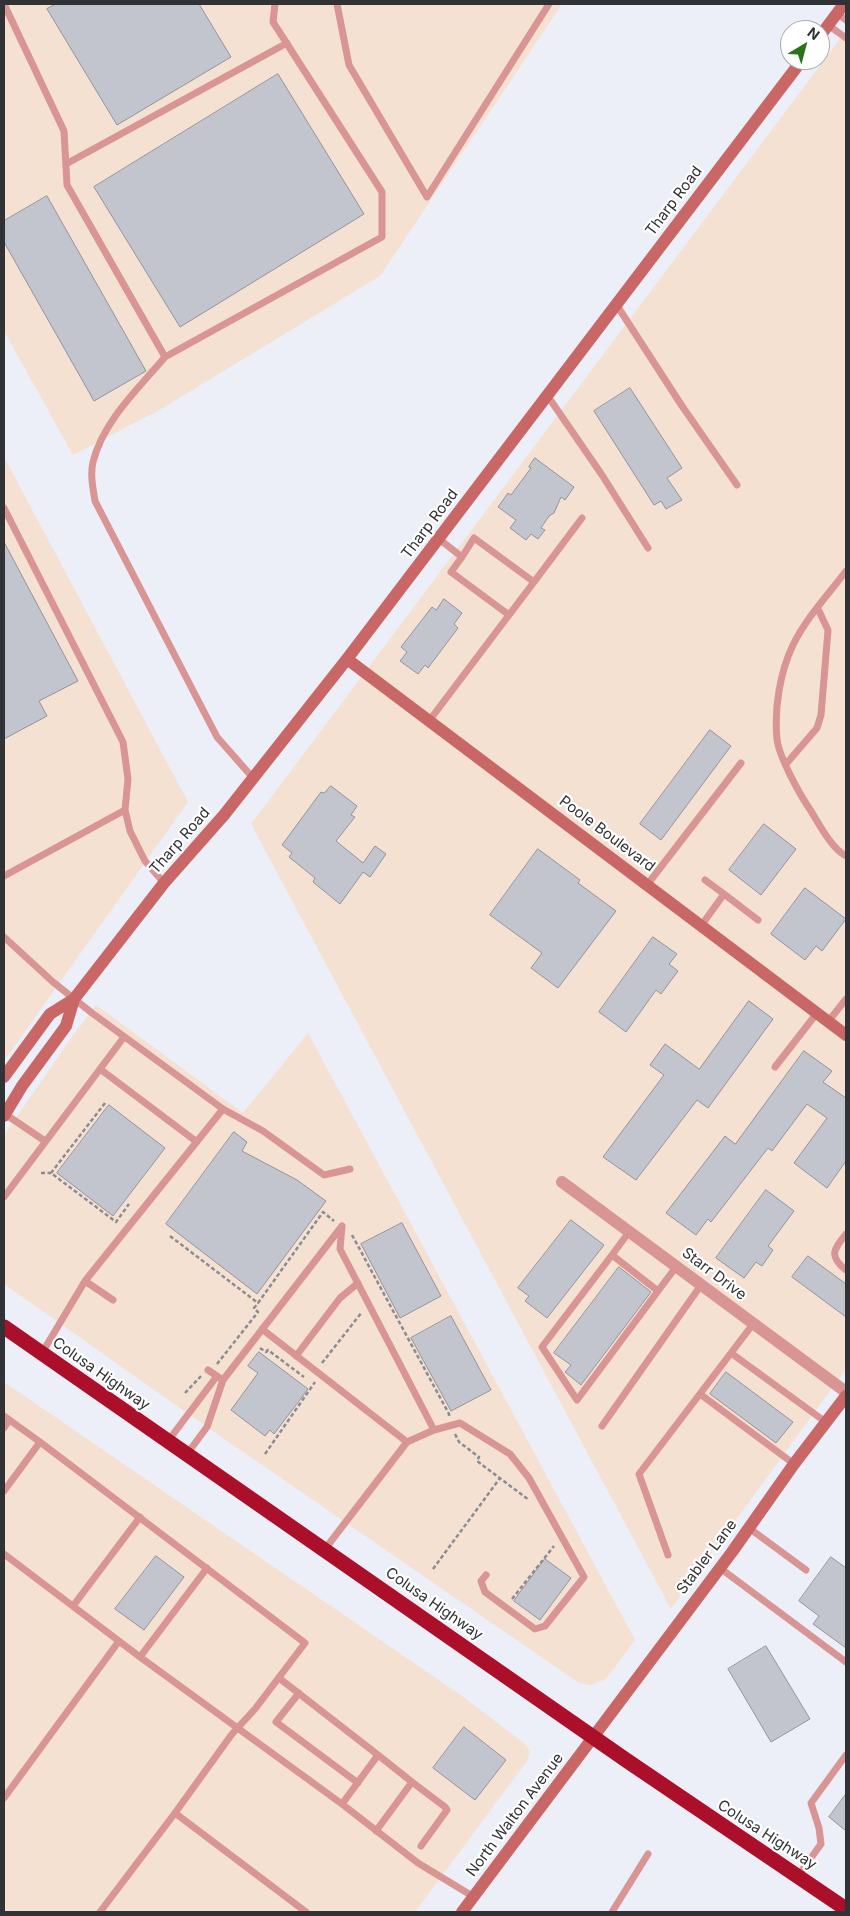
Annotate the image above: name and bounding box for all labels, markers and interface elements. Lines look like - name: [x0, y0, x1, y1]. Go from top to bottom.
- north arrow: [780, 20, 830, 70]
- text: N: [804, 23, 823, 43]
- street label: Tharp Road: [642, 163, 706, 239]
- street label: Tharp Road: [398, 486, 462, 562]
- street label: Poole Boulevard: [556, 792, 658, 876]
- street label: Tharp Road: [146, 804, 214, 878]
- street label: Starr Drive: [678, 1244, 750, 1304]
- street label: Colusa Highway: [49, 1334, 153, 1414]
- street label: Stabler Lane: [673, 1516, 741, 1598]
- street label: Colusa Highway: [382, 1564, 486, 1644]
- street label: North Walton Avenue: [463, 1750, 567, 1880]
- street label: Colusa Highway: [714, 1796, 820, 1874]

